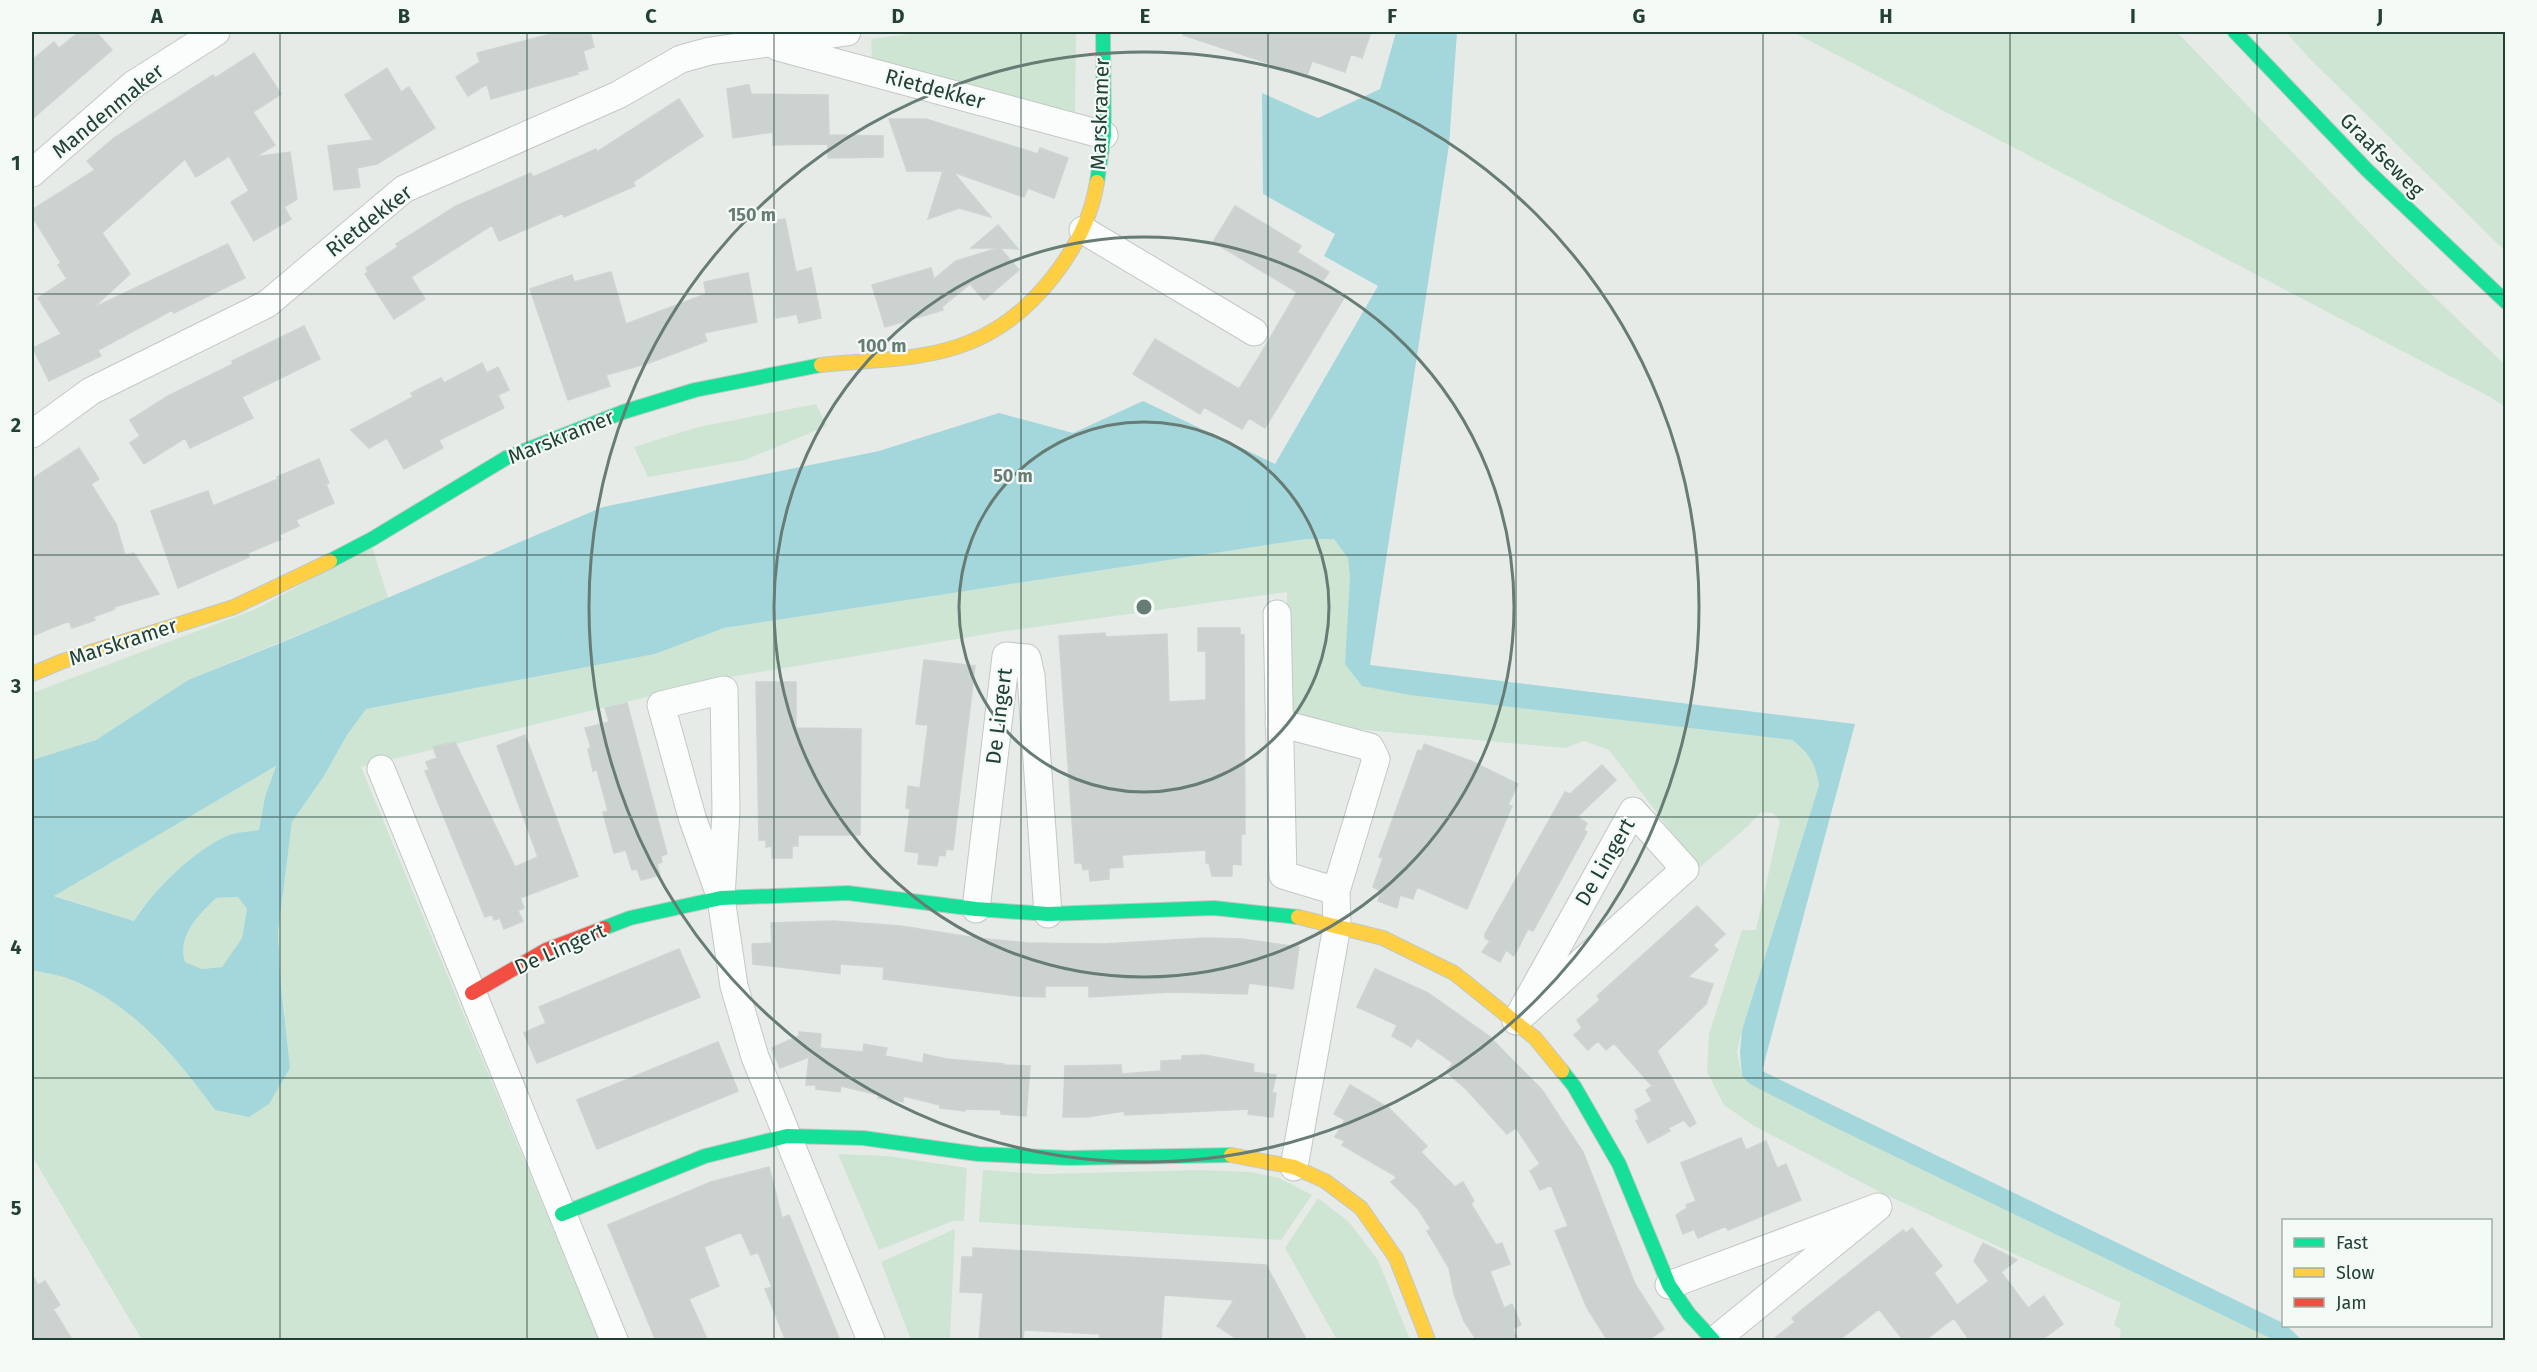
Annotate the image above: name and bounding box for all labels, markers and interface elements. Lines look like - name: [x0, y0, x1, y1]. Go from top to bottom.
- text: A: [150, 4, 164, 28]
- text: B: [398, 4, 410, 28]
- text: C: [645, 4, 657, 28]
- text: D: [891, 4, 905, 28]
- text: E: [1140, 4, 1150, 28]
- text: F: [1387, 4, 1397, 28]
- text: G: [1633, 4, 1645, 28]
- text: H: [1879, 4, 1893, 28]
- text: I: [2130, 4, 2136, 28]
- text: J: [2376, 4, 2383, 28]
- street label: Marskramer: [1085, 57, 1115, 171]
- street label: Mandenmaker: [47, 58, 169, 164]
- street label: Rietdekker: [882, 63, 988, 115]
- street label: Graafseweg: [2334, 107, 2430, 203]
- text: 1: [11, 151, 21, 175]
- street label: Rietdekker: [321, 179, 417, 263]
- text: 150 m: [728, 204, 776, 226]
- text: 100 m: [858, 335, 906, 357]
- street label: Marskramer: [504, 404, 618, 470]
- text: 2: [11, 413, 21, 437]
- text: 50 m: [993, 465, 1033, 487]
- centre of rings: [1134, 597, 1154, 617]
- street label: Marskramer: [66, 612, 180, 672]
- street label: De Lingert: [980, 666, 1018, 766]
- text: 3: [10, 674, 21, 698]
- street label: De Lingert: [1570, 813, 1641, 910]
- street label: De Lingert: [510, 917, 610, 981]
- text: 4: [10, 935, 22, 959]
- text: 5: [11, 1196, 22, 1220]
- legend: [2282, 1219, 2492, 1327]
- text: Fast: [2336, 1232, 2369, 1254]
- text: Slow: [2336, 1262, 2375, 1284]
- text: Jam: [2336, 1292, 2367, 1314]

